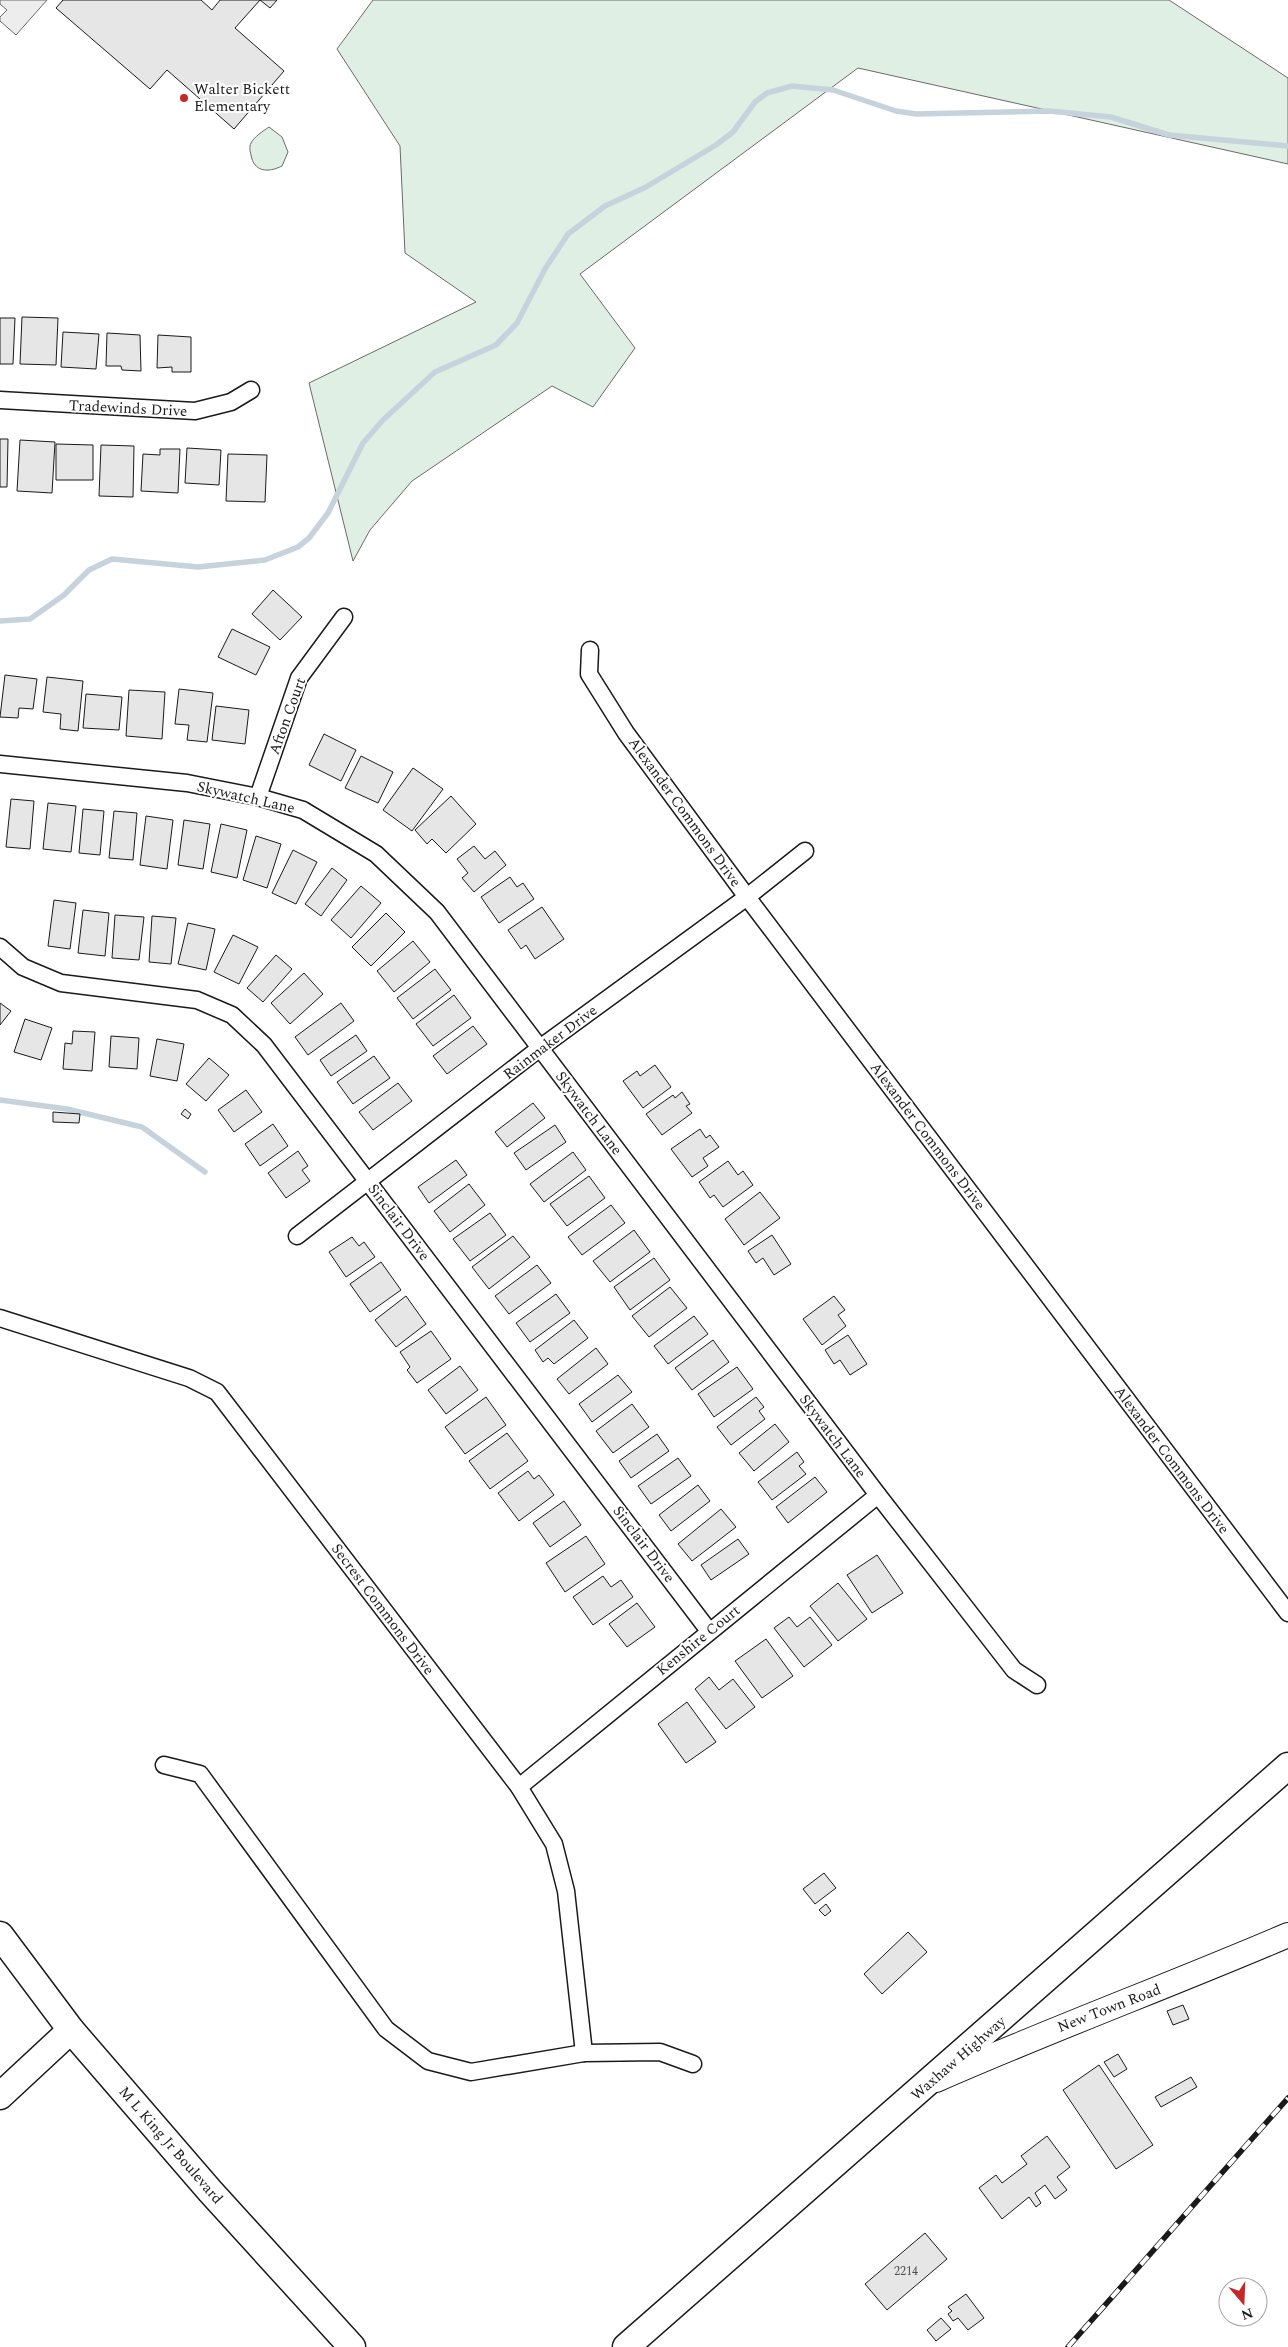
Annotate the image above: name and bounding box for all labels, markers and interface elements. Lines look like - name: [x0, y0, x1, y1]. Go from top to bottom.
- place label: Walter Bickett Elementary: [194, 78, 290, 118]
- marker: Walter Bickett Elementary: [178, 92, 190, 104]
- street label: Tradewinds Drive: [68, 394, 188, 423]
- street label: Afton Court: [263, 674, 312, 758]
- street label: Alexander Commons Drive: [622, 733, 747, 892]
- street label: Skywatch Lane: [195, 775, 297, 820]
- street label: Rainmaker Drive: [498, 999, 602, 1085]
- street label: Alexander Commons Drive: [864, 1057, 991, 1215]
- street label: Skywatch Lane: [549, 1066, 628, 1160]
- street label: Sinclair Drive: [362, 1179, 435, 1266]
- street label: Alexander Commons Drive: [1108, 1381, 1235, 1539]
- street label: Skywatch Lane: [793, 1389, 872, 1483]
- street label: Sinclair Drive: [607, 1501, 680, 1588]
- street label: Secrest Commons Drive: [325, 1539, 440, 1680]
- street label: Kenshire Court: [651, 1599, 745, 1681]
- street label: New Town Road: [1054, 1978, 1164, 2039]
- street label: Waxhaw Highway: [906, 2010, 1012, 2106]
- street label: M L King Jr Boulevard: [113, 2081, 228, 2209]
- house number: 2214: [894, 2262, 918, 2281]
- north arrow: [1218, 2277, 1268, 2327]
- text: N: [1238, 2302, 1256, 2326]

